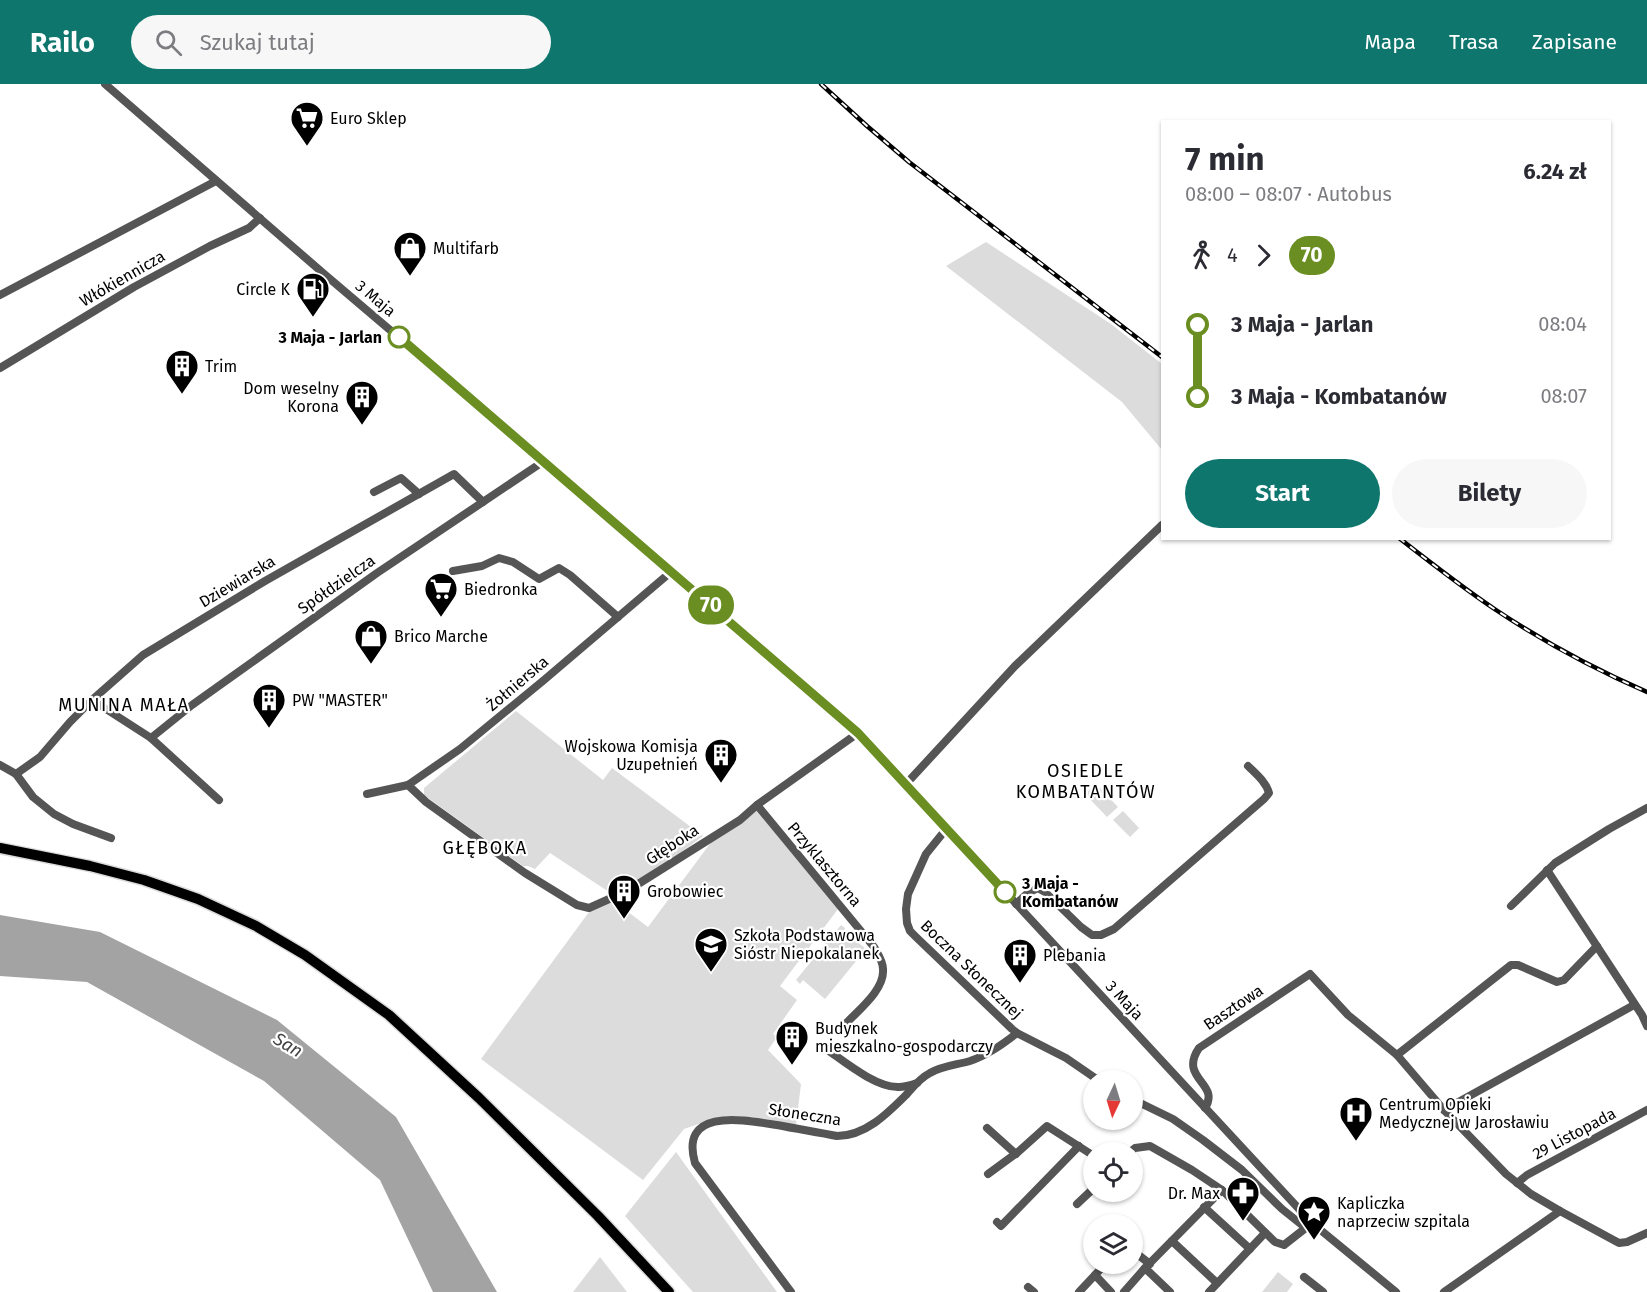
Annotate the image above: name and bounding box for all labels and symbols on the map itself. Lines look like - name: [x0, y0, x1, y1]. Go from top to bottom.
- supermarket icon: Euro Sklep: [289, 100, 325, 147]
- place label: Euro Sklep: [330, 109, 407, 128]
- shop icon: Multifarb: [392, 230, 428, 277]
- place label: Multifarb: [433, 239, 499, 258]
- street label: Włókiennicza: [76, 246, 168, 310]
- fuel station icon: Circle K: [295, 271, 331, 318]
- street label: 3 Maja: [352, 276, 400, 321]
- place label: Circle K: [236, 280, 291, 299]
- marker: 3 Maja - Jarlan: [388, 326, 410, 348]
- place label: 3 Maja - Jarlan: [277, 328, 382, 347]
- building icon: Trim: [164, 348, 200, 395]
- place label: Trim: [205, 357, 237, 376]
- place label: Dom weselny Korona: [243, 379, 339, 416]
- building icon: Dom weselny Korona: [344, 379, 380, 426]
- street label: Dziewiarska: [196, 551, 279, 611]
- street label: Spółdzielcza: [294, 551, 379, 618]
- supermarket icon: Biedronka: [423, 571, 459, 618]
- place label: Biedronka: [464, 580, 538, 599]
- line badge: 70: [684, 586, 738, 624]
- shop icon: Brico Marche: [353, 618, 389, 665]
- place label: Brico Marche: [394, 627, 488, 646]
- street label: Żołnierska: [482, 651, 552, 715]
- building icon: PW "MASTER": [251, 682, 287, 729]
- place label: PW "MASTER": [292, 691, 388, 710]
- district label: MUNINA MAŁA: [58, 694, 190, 716]
- place label: Wojskowa Komisja Uzupełnień: [565, 737, 698, 774]
- building icon: Wojskowa Komisja Uzupełnień: [703, 737, 739, 784]
- district label: OSIEDLE KOMBATANTÓW: [1016, 760, 1156, 803]
- street label: Przyklasztorna: [784, 818, 866, 911]
- street label: Głęboka: [642, 820, 702, 868]
- district label: GŁĘBOKA: [442, 837, 528, 859]
- building icon: Grobowiec: [606, 873, 642, 920]
- place label: 3 Maja - Kombatanów: [1021, 874, 1118, 911]
- marker: 3 Maja - Kombatanów: [994, 881, 1016, 903]
- place label: Grobowiec: [647, 882, 724, 901]
- street label: Boczna Słonecznej: [917, 916, 1027, 1023]
- school or university icon: Szkoła Podstawowa Sióstr Niepokalanek: [693, 926, 729, 973]
- place label: Szkoła Podstawowa Sióstr Niepokalanek: [734, 926, 880, 963]
- building icon: Plebania: [1002, 937, 1038, 984]
- place label: Plebania: [1043, 946, 1106, 965]
- street label: 3 Maja: [1102, 977, 1147, 1024]
- street label: Basztowa: [1200, 981, 1267, 1034]
- building icon: Budynek mieszkalno-gospodarczy: [774, 1019, 810, 1066]
- place label: Budynek mieszkalno-gospodarczy: [815, 1019, 993, 1056]
- water label: San: [268, 1027, 307, 1062]
- north arrow: [1083, 1070, 1143, 1130]
- hospital icon: Centrum Opieki Medycznej w Jarosławiu: [1338, 1095, 1374, 1142]
- place label: Centrum Opieki Medycznej w Jarosławiu: [1379, 1095, 1549, 1132]
- street label: Słoneczna: [767, 1099, 843, 1130]
- street label: 29 Listopada: [1529, 1104, 1619, 1163]
- pharmacy icon: Dr. Max: [1225, 1175, 1261, 1222]
- place label: Dr. Max: [1168, 1184, 1220, 1203]
- place icon: Kapliczka naprzeciw szpitala: [1296, 1194, 1332, 1241]
- place label: Kapliczka naprzeciw szpitala: [1337, 1194, 1470, 1231]

